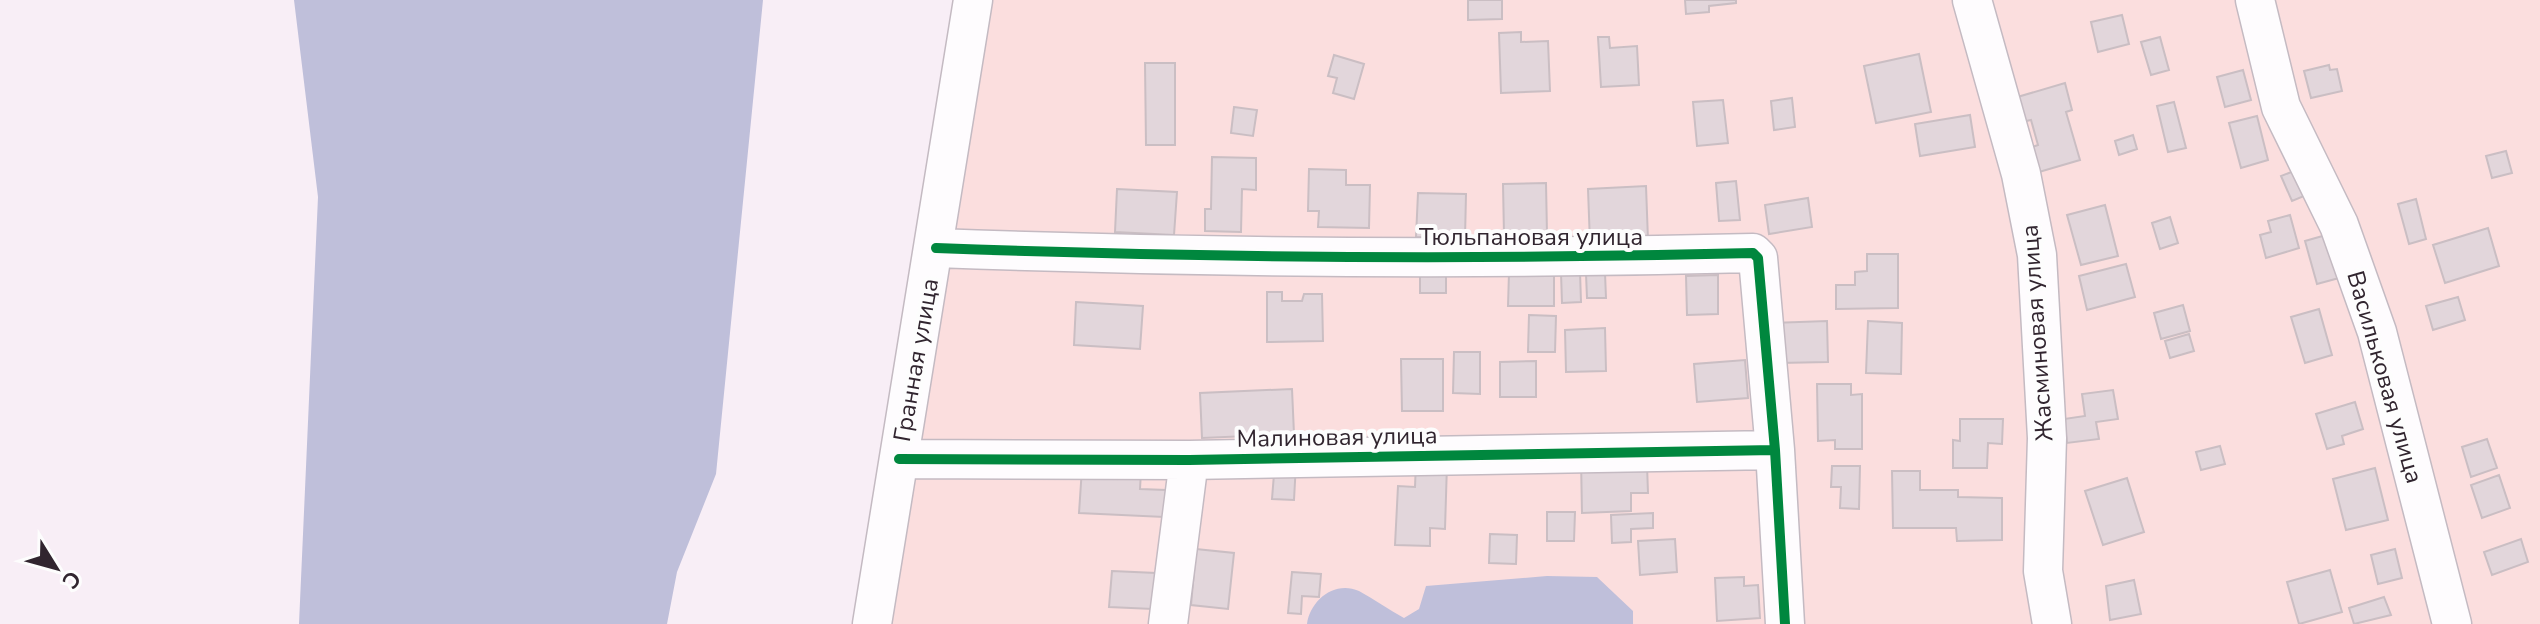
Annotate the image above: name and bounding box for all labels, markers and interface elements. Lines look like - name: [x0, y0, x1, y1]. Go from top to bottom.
- street label: Тюльпановая улица: [1419, 221, 1643, 253]
- street label: Жасминовая улица: [2013, 224, 2061, 442]
- street label: Васильковая улица: [2339, 267, 2431, 487]
- street label: Гранная улица: [886, 276, 946, 444]
- street label: Малиновая улица: [1236, 419, 1438, 455]
- north arrow: [16, 528, 96, 608]
- text: С: [55, 564, 88, 594]

